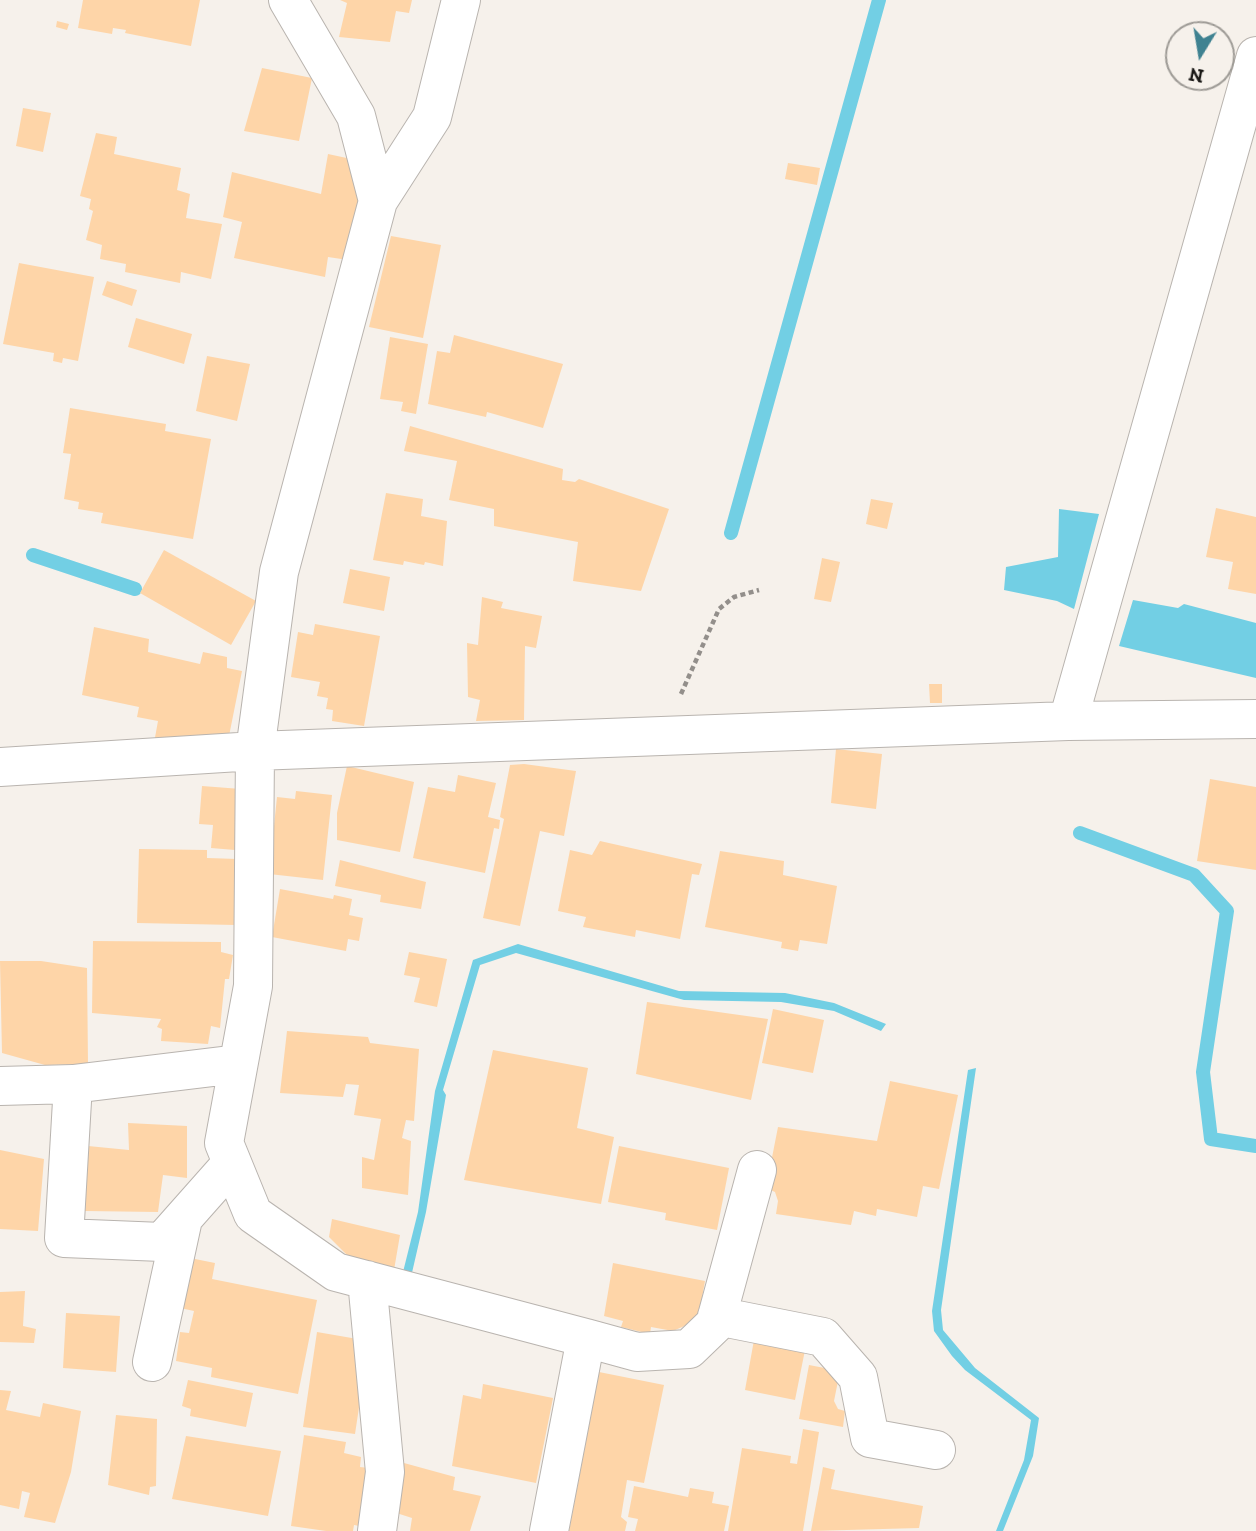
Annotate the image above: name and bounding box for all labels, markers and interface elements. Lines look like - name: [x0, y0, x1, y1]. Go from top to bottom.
- north arrow: [1165, 21, 1235, 91]
- text: N: [1187, 62, 1206, 88]

